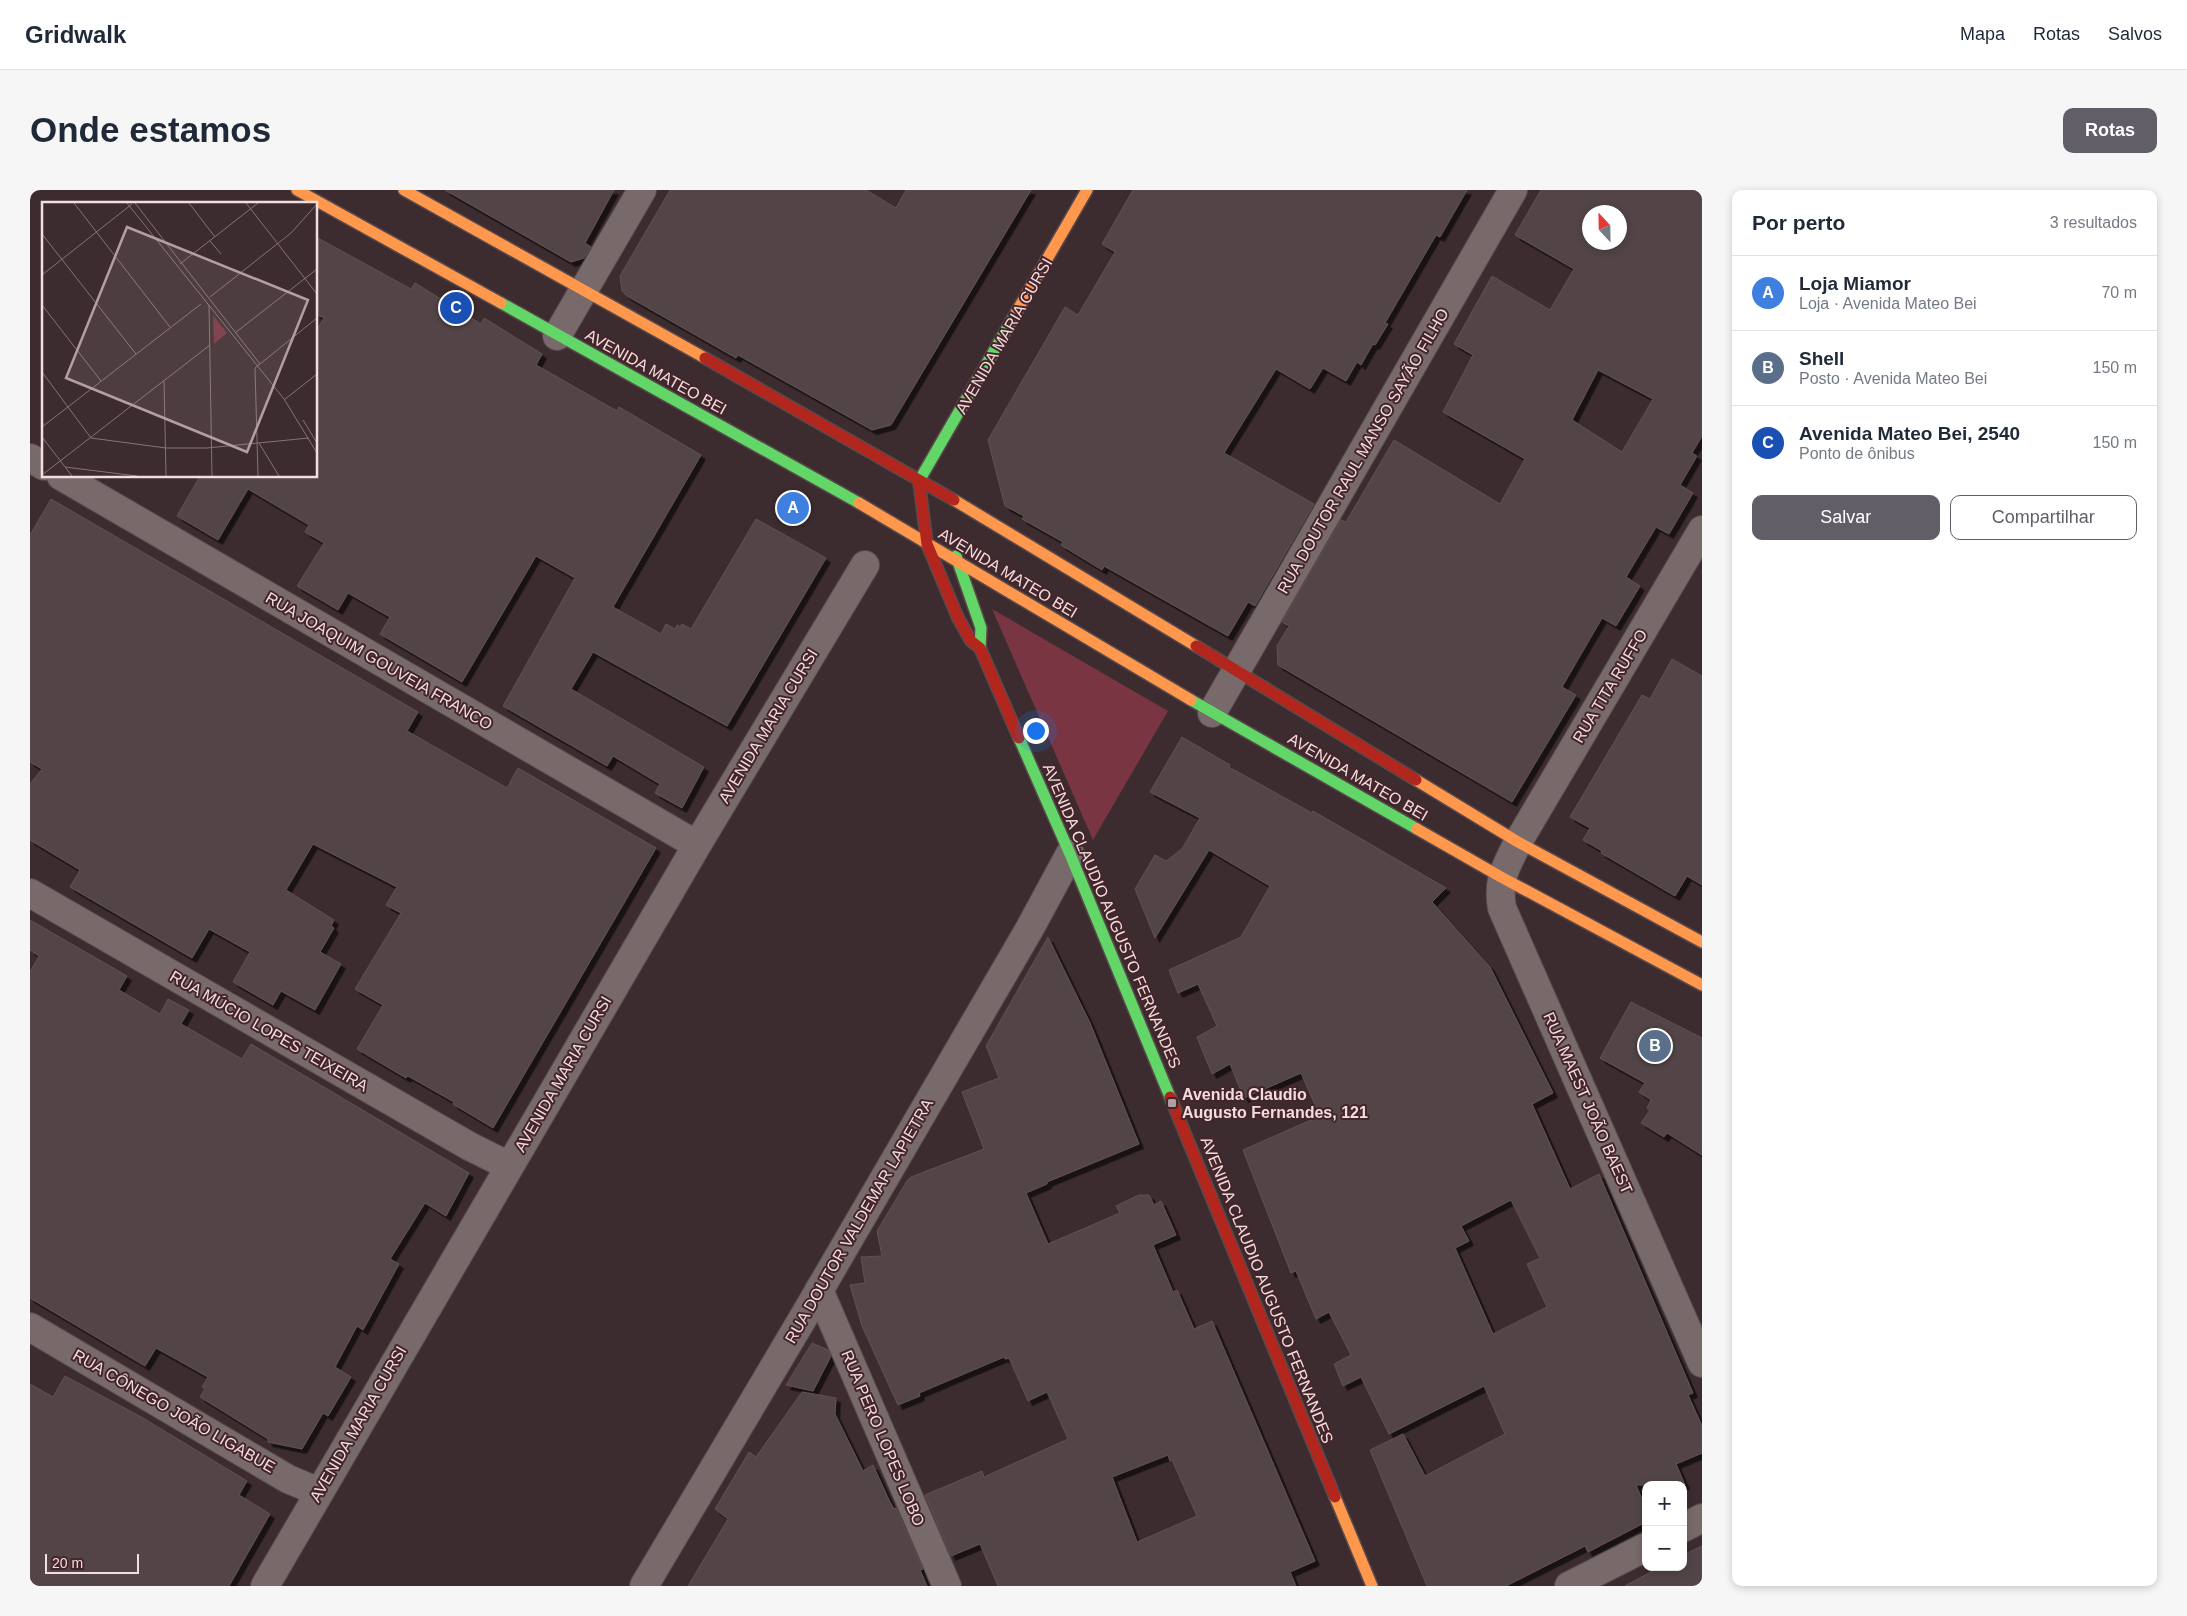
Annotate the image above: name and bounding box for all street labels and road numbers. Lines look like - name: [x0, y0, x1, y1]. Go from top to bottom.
- street label: AVENIDA MARIA CURSI: [952, 255, 1056, 417]
- street label: RUA DOUTOR RAUL MANSO SAYÃO FILHO: [1272, 305, 1452, 596]
- street label: AVENIDA MATEO BEI: [583, 326, 729, 418]
- street label: AVENIDA MATEO BEI: [936, 525, 1080, 621]
- street label: RUA JOAQUIM GOUVEIA FRANCO: [263, 589, 495, 733]
- street label: RUA TITA RUFFO: [1569, 626, 1651, 746]
- street label: AVENIDA MARIA CURSI: [715, 646, 821, 806]
- street label: AVENIDA MATEO BEI: [1285, 730, 1431, 824]
- street label: AVENIDA CLAUDIO AUGUSTO FERNANDES: [1040, 761, 1184, 1071]
- street label: RUA MÚCIO LOPES TEIXEIRA: [167, 966, 372, 1095]
- street label: AVENIDA MARIA CURSI: [511, 993, 615, 1155]
- street label: RUA MAEST JOÃO BAEST: [1540, 1009, 1638, 1197]
- street label: RUA DOUTOR VALDEMAR LAPIETRA: [782, 1095, 936, 1346]
- street label: AVENIDA CLAUDIO AUGUSTO FERNANDES: [1197, 1134, 1337, 1446]
- street label: AVENIDA MARIA CURSI: [306, 1343, 410, 1505]
- street label: RUA CÔNEGO JOÃO LIGABUE: [70, 1344, 279, 1476]
- street label: RUA PERO LOPES LOBO: [838, 1348, 928, 1528]

